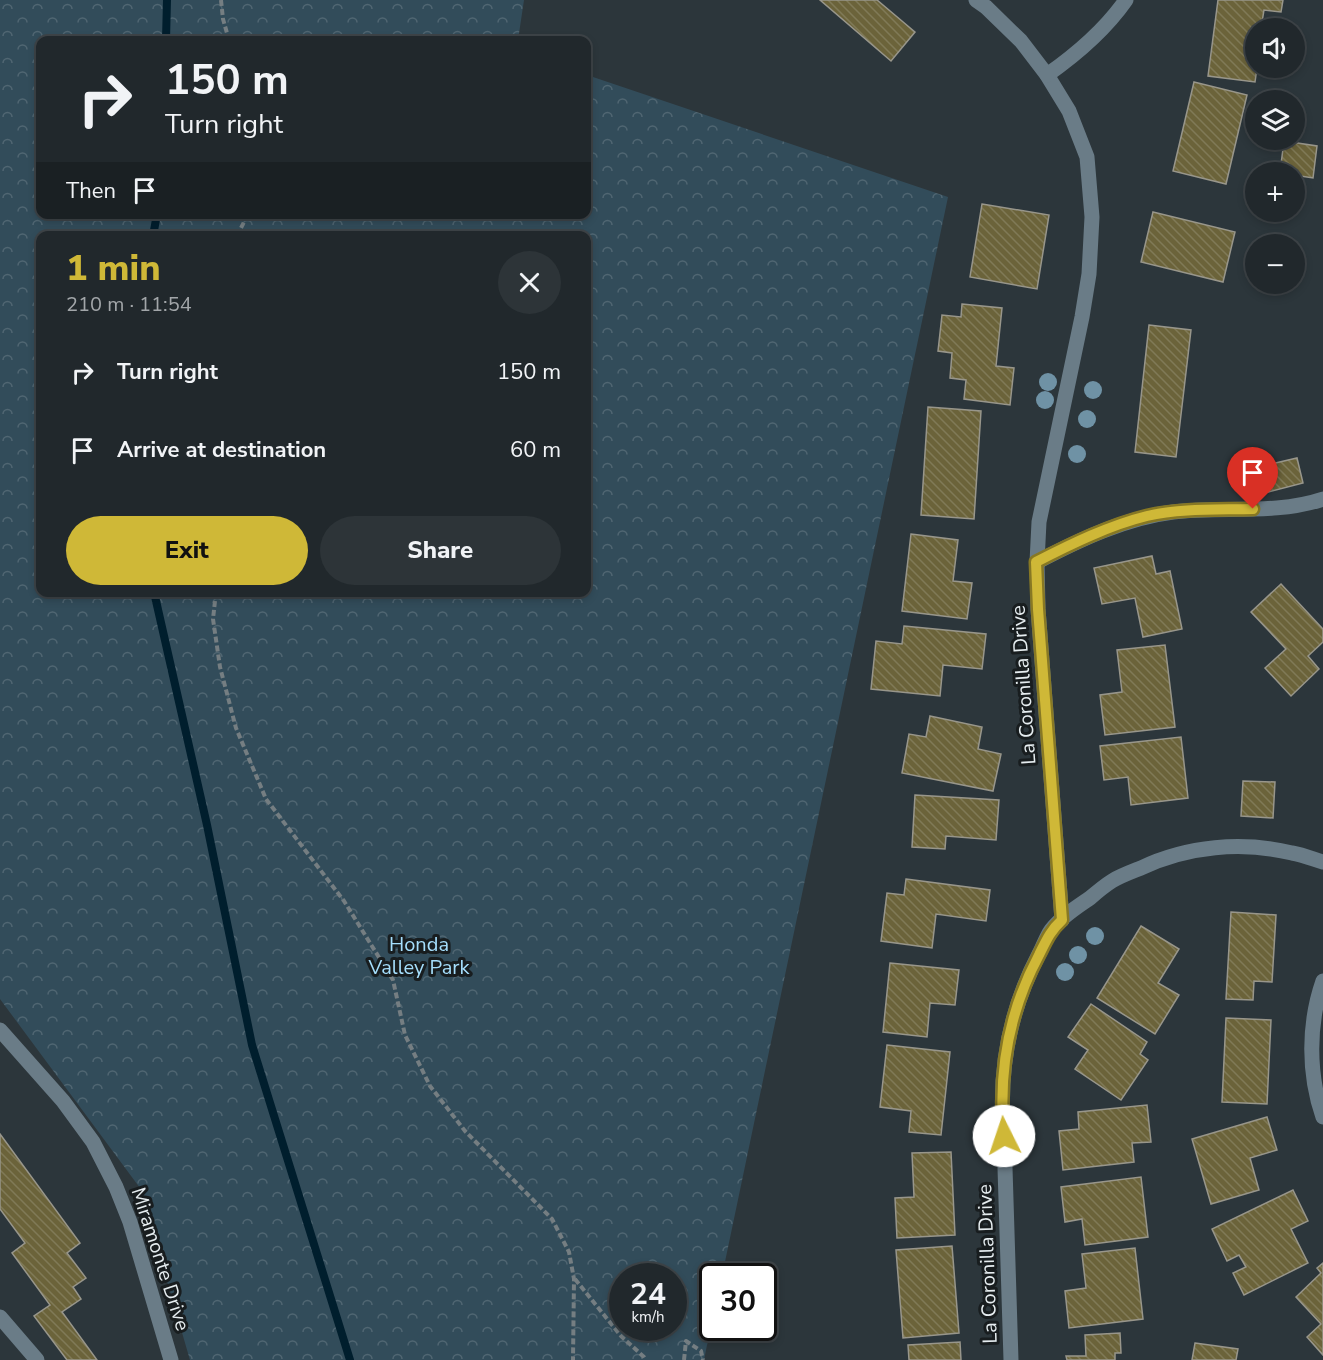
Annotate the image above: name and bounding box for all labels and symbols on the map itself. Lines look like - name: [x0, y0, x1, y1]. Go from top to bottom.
- pin: [1227, 447, 1278, 509]
- street label: La Coronilla Drive: [1004, 604, 1043, 766]
- park label: Honda Valley Park: [368, 931, 470, 981]
- position arrow: [972, 1104, 1036, 1168]
- street label: Miramonte Drive: [125, 1184, 196, 1334]
- street label: La Coronilla Drive: [971, 1184, 1004, 1344]
- speed limit sign: 30: [699, 1263, 777, 1341]

